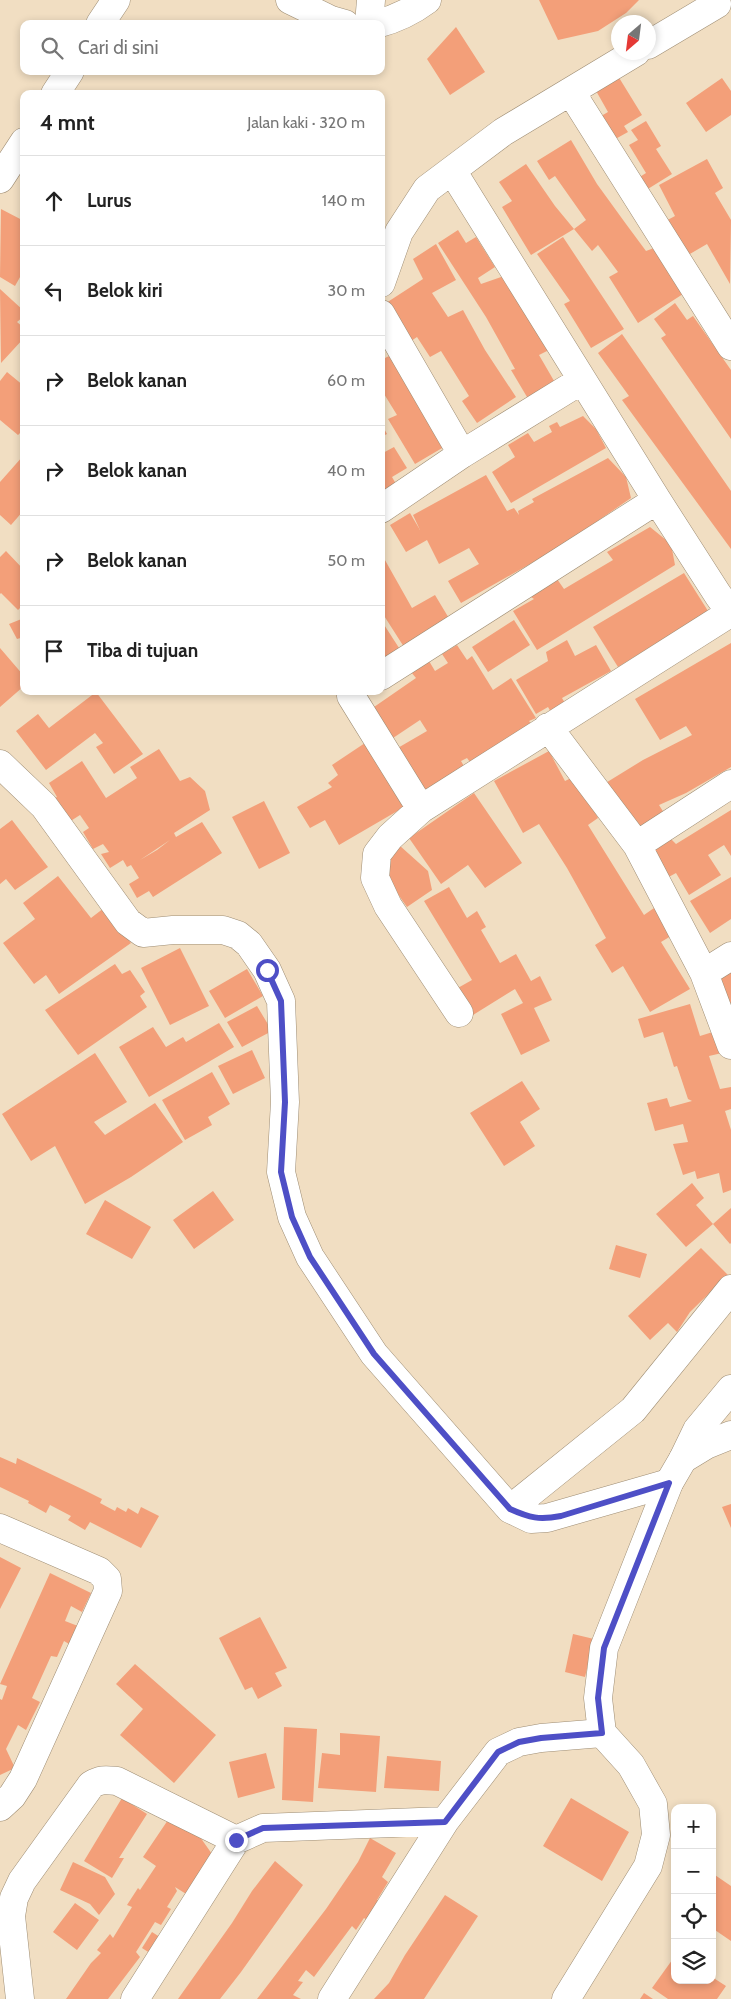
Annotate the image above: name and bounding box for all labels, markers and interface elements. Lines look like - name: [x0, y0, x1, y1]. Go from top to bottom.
- north arrow: [611, 15, 656, 60]
- search box: [20, 20, 385, 75]
- icon: search: [38, 34, 66, 62]
- text: Cari di sini: [78, 36, 159, 59]
- text: 4 mnt: [40, 110, 95, 135]
- text: Jalan kaki · 320 m: [247, 113, 365, 132]
- icon: ahead: [40, 187, 68, 215]
- text: Lurus: [87, 189, 132, 212]
- text: 140 m: [322, 191, 365, 210]
- icon: left: [40, 277, 68, 305]
- text: Belok kiri: [87, 279, 163, 302]
- text: 30 m: [328, 281, 365, 300]
- icon: right: [40, 367, 68, 395]
- text: Belok kanan: [87, 369, 187, 392]
- text: 60 m: [327, 371, 365, 390]
- icon: right: [40, 457, 68, 485]
- text: Belok kanan: [87, 459, 187, 482]
- text: 40 m: [327, 461, 365, 480]
- icon: right: [40, 547, 68, 575]
- text: Belok kanan: [87, 549, 187, 572]
- text: 50 m: [328, 551, 365, 570]
- icon: arrive: [40, 637, 68, 665]
- text: Tiba di tujuan: [87, 639, 198, 662]
- route start: [256, 959, 279, 982]
- map controls: [671, 1804, 716, 1984]
- button: +: [671, 1804, 716, 1849]
- route end: [225, 1829, 248, 1852]
- button: −: [671, 1849, 716, 1894]
- button: locate: [671, 1894, 716, 1939]
- button: layers: [671, 1939, 716, 1984]

